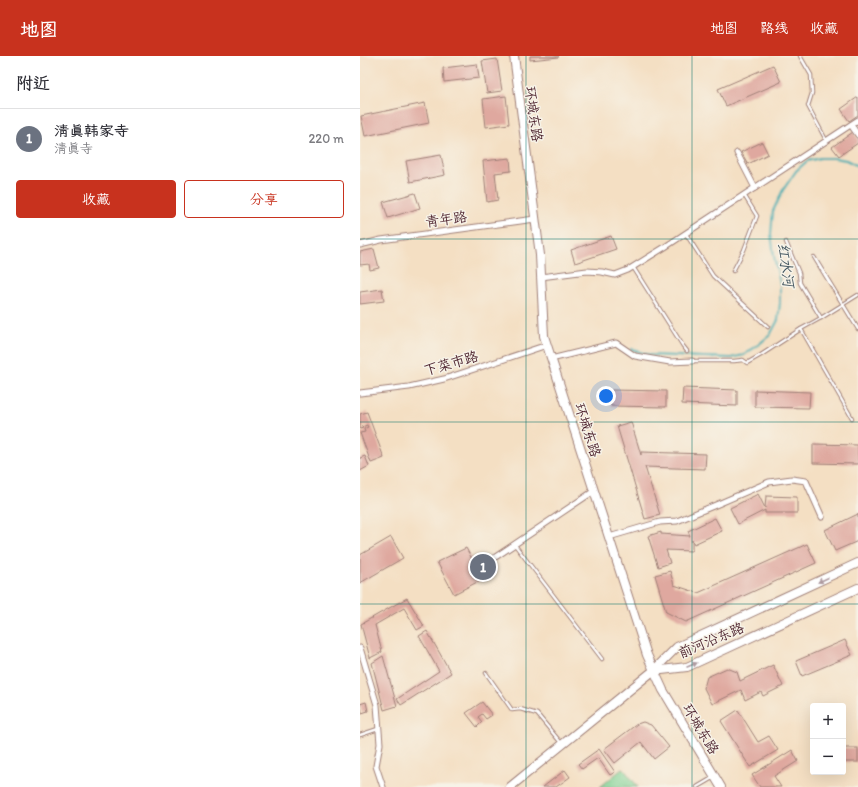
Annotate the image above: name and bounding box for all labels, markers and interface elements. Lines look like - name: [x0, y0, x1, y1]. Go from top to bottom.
- text: 地图: [20, 18, 58, 41]
- text: 地图: [710, 20, 738, 37]
- text: 路线: [760, 20, 788, 37]
- text: 收藏: [810, 20, 838, 37]
- text: 附近: [16, 73, 50, 93]
- street label: 环城东路: [521, 85, 546, 143]
- text: 清真韩家寺: [54, 122, 129, 140]
- text: 1: [26, 131, 32, 146]
- text: 220 m: [308, 131, 344, 146]
- text: 清真寺: [54, 141, 93, 156]
- button: 收藏: [16, 180, 176, 218]
- button: 分享: [184, 180, 344, 218]
- street label: 青年路: [424, 208, 468, 231]
- water label: 红水河: [774, 241, 798, 291]
- street label: 下菜市路: [422, 348, 480, 379]
- your location: [596, 386, 616, 406]
- street label: 环城东路: [571, 401, 604, 459]
- pin: 1: [470, 552, 496, 582]
- one-way arrow: [817, 577, 828, 583]
- street label: 前河沿东路: [676, 619, 747, 662]
- one-way arrow: [686, 662, 697, 668]
- street label: 环城东路: [679, 701, 722, 758]
- map controls: [810, 703, 846, 775]
- button: +: [810, 703, 846, 739]
- button: −: [810, 739, 846, 775]

